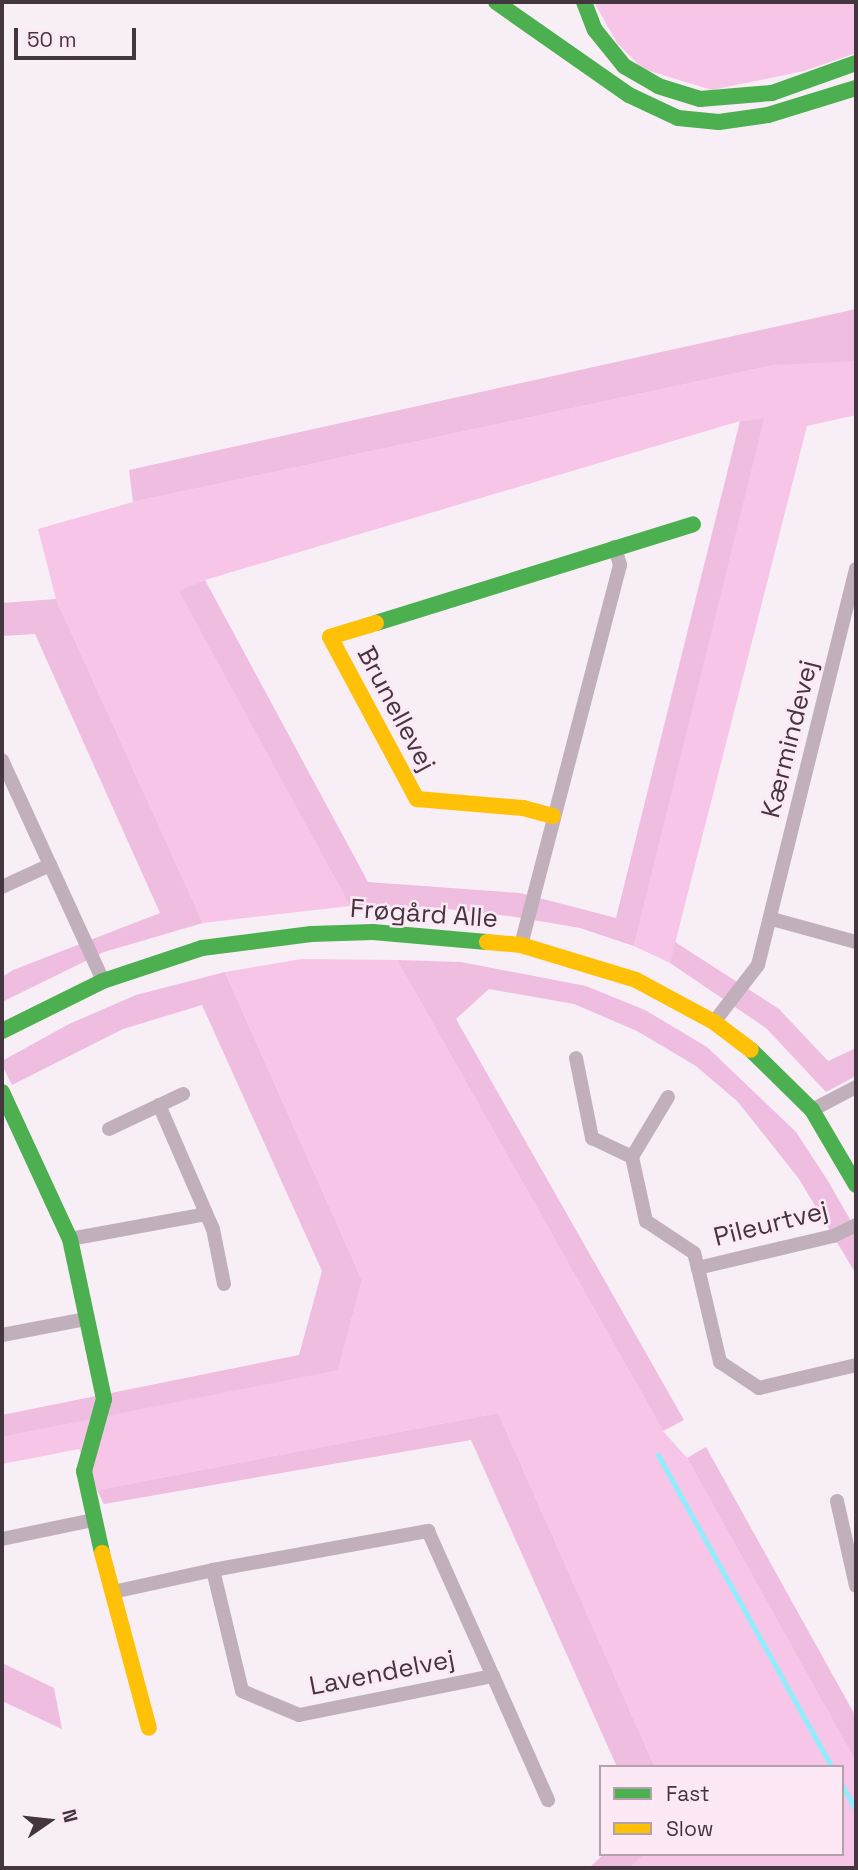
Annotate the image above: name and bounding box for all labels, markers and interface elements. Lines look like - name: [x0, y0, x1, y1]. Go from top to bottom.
- scale bar: [18, 14, 140, 58]
- text: 50 m: [27, 26, 77, 53]
- street label: Brunellevej: [350, 641, 442, 777]
- street label: Kærmindevej: [755, 657, 825, 821]
- street label: Frøgård Alle: [349, 893, 499, 935]
- street label: Pileurtvej: [711, 1195, 831, 1253]
- street label: Lavendelvej: [307, 1644, 457, 1702]
- legend: [599, 1765, 844, 1856]
- text: Fast: [666, 1780, 710, 1807]
- north arrow: [14, 1786, 84, 1856]
- text: N: [56, 1807, 84, 1825]
- text: Slow: [666, 1815, 714, 1842]

